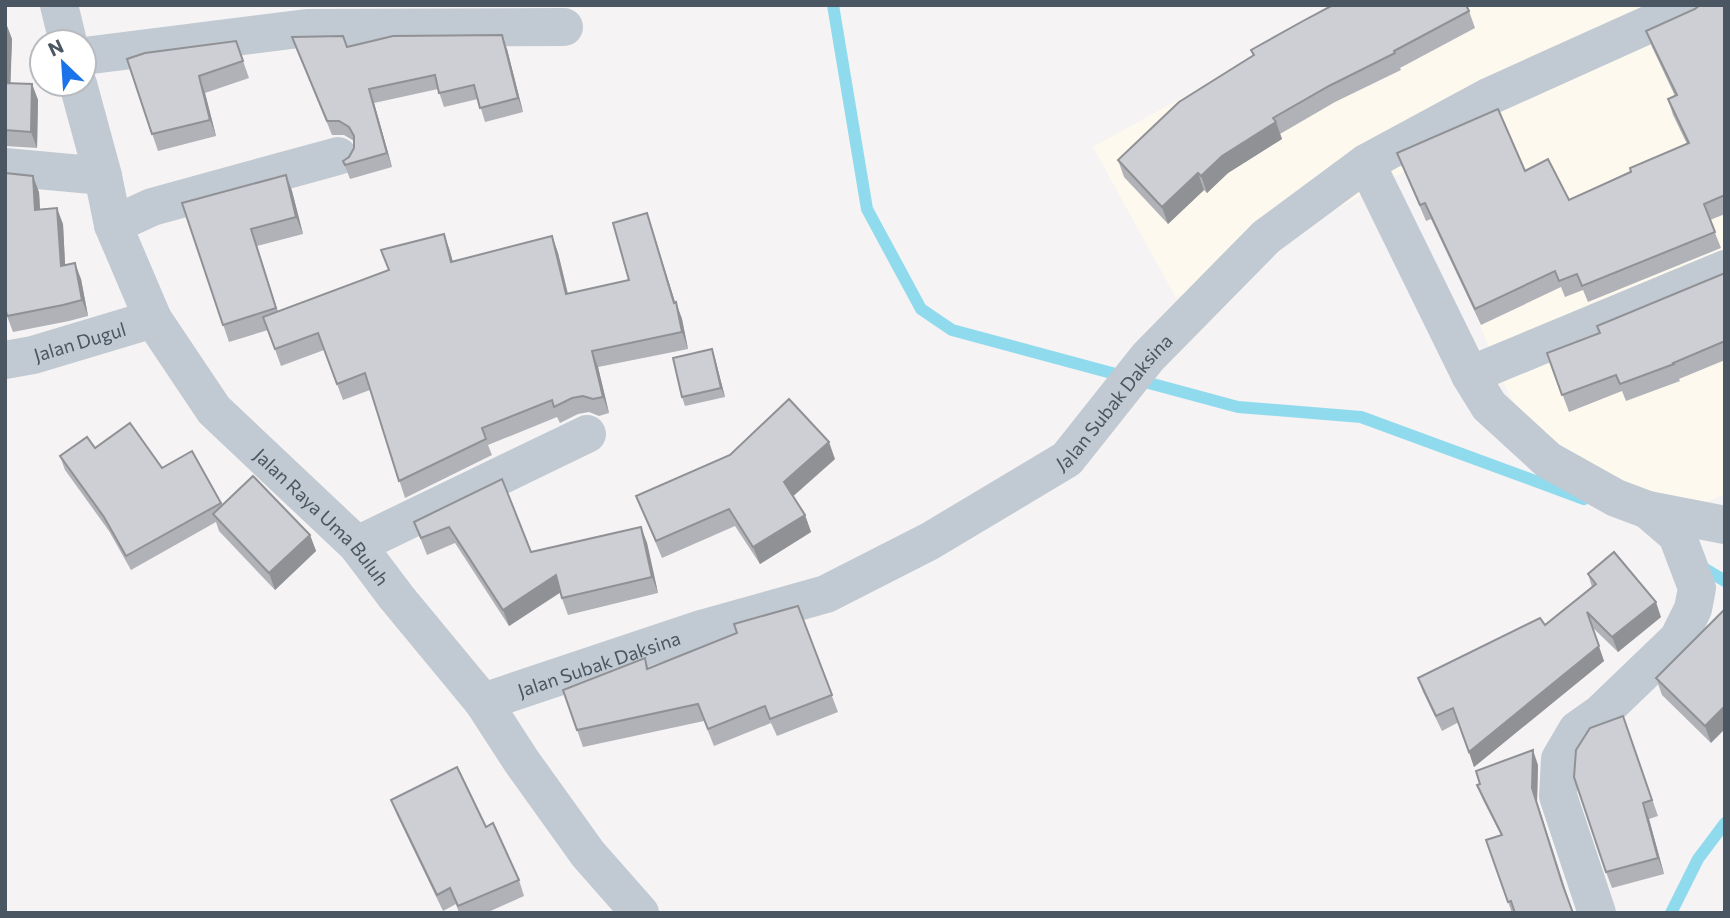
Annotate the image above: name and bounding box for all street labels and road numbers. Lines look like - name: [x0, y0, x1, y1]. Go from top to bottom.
- street label: Jalan Dugul: [31, 316, 128, 366]
- street label: Jalan Subak Daksina: [1051, 328, 1176, 475]
- street label: Jalan Raya Uma Buluh: [250, 443, 395, 590]
- street label: Jalan Subak Daksina: [514, 625, 683, 701]

